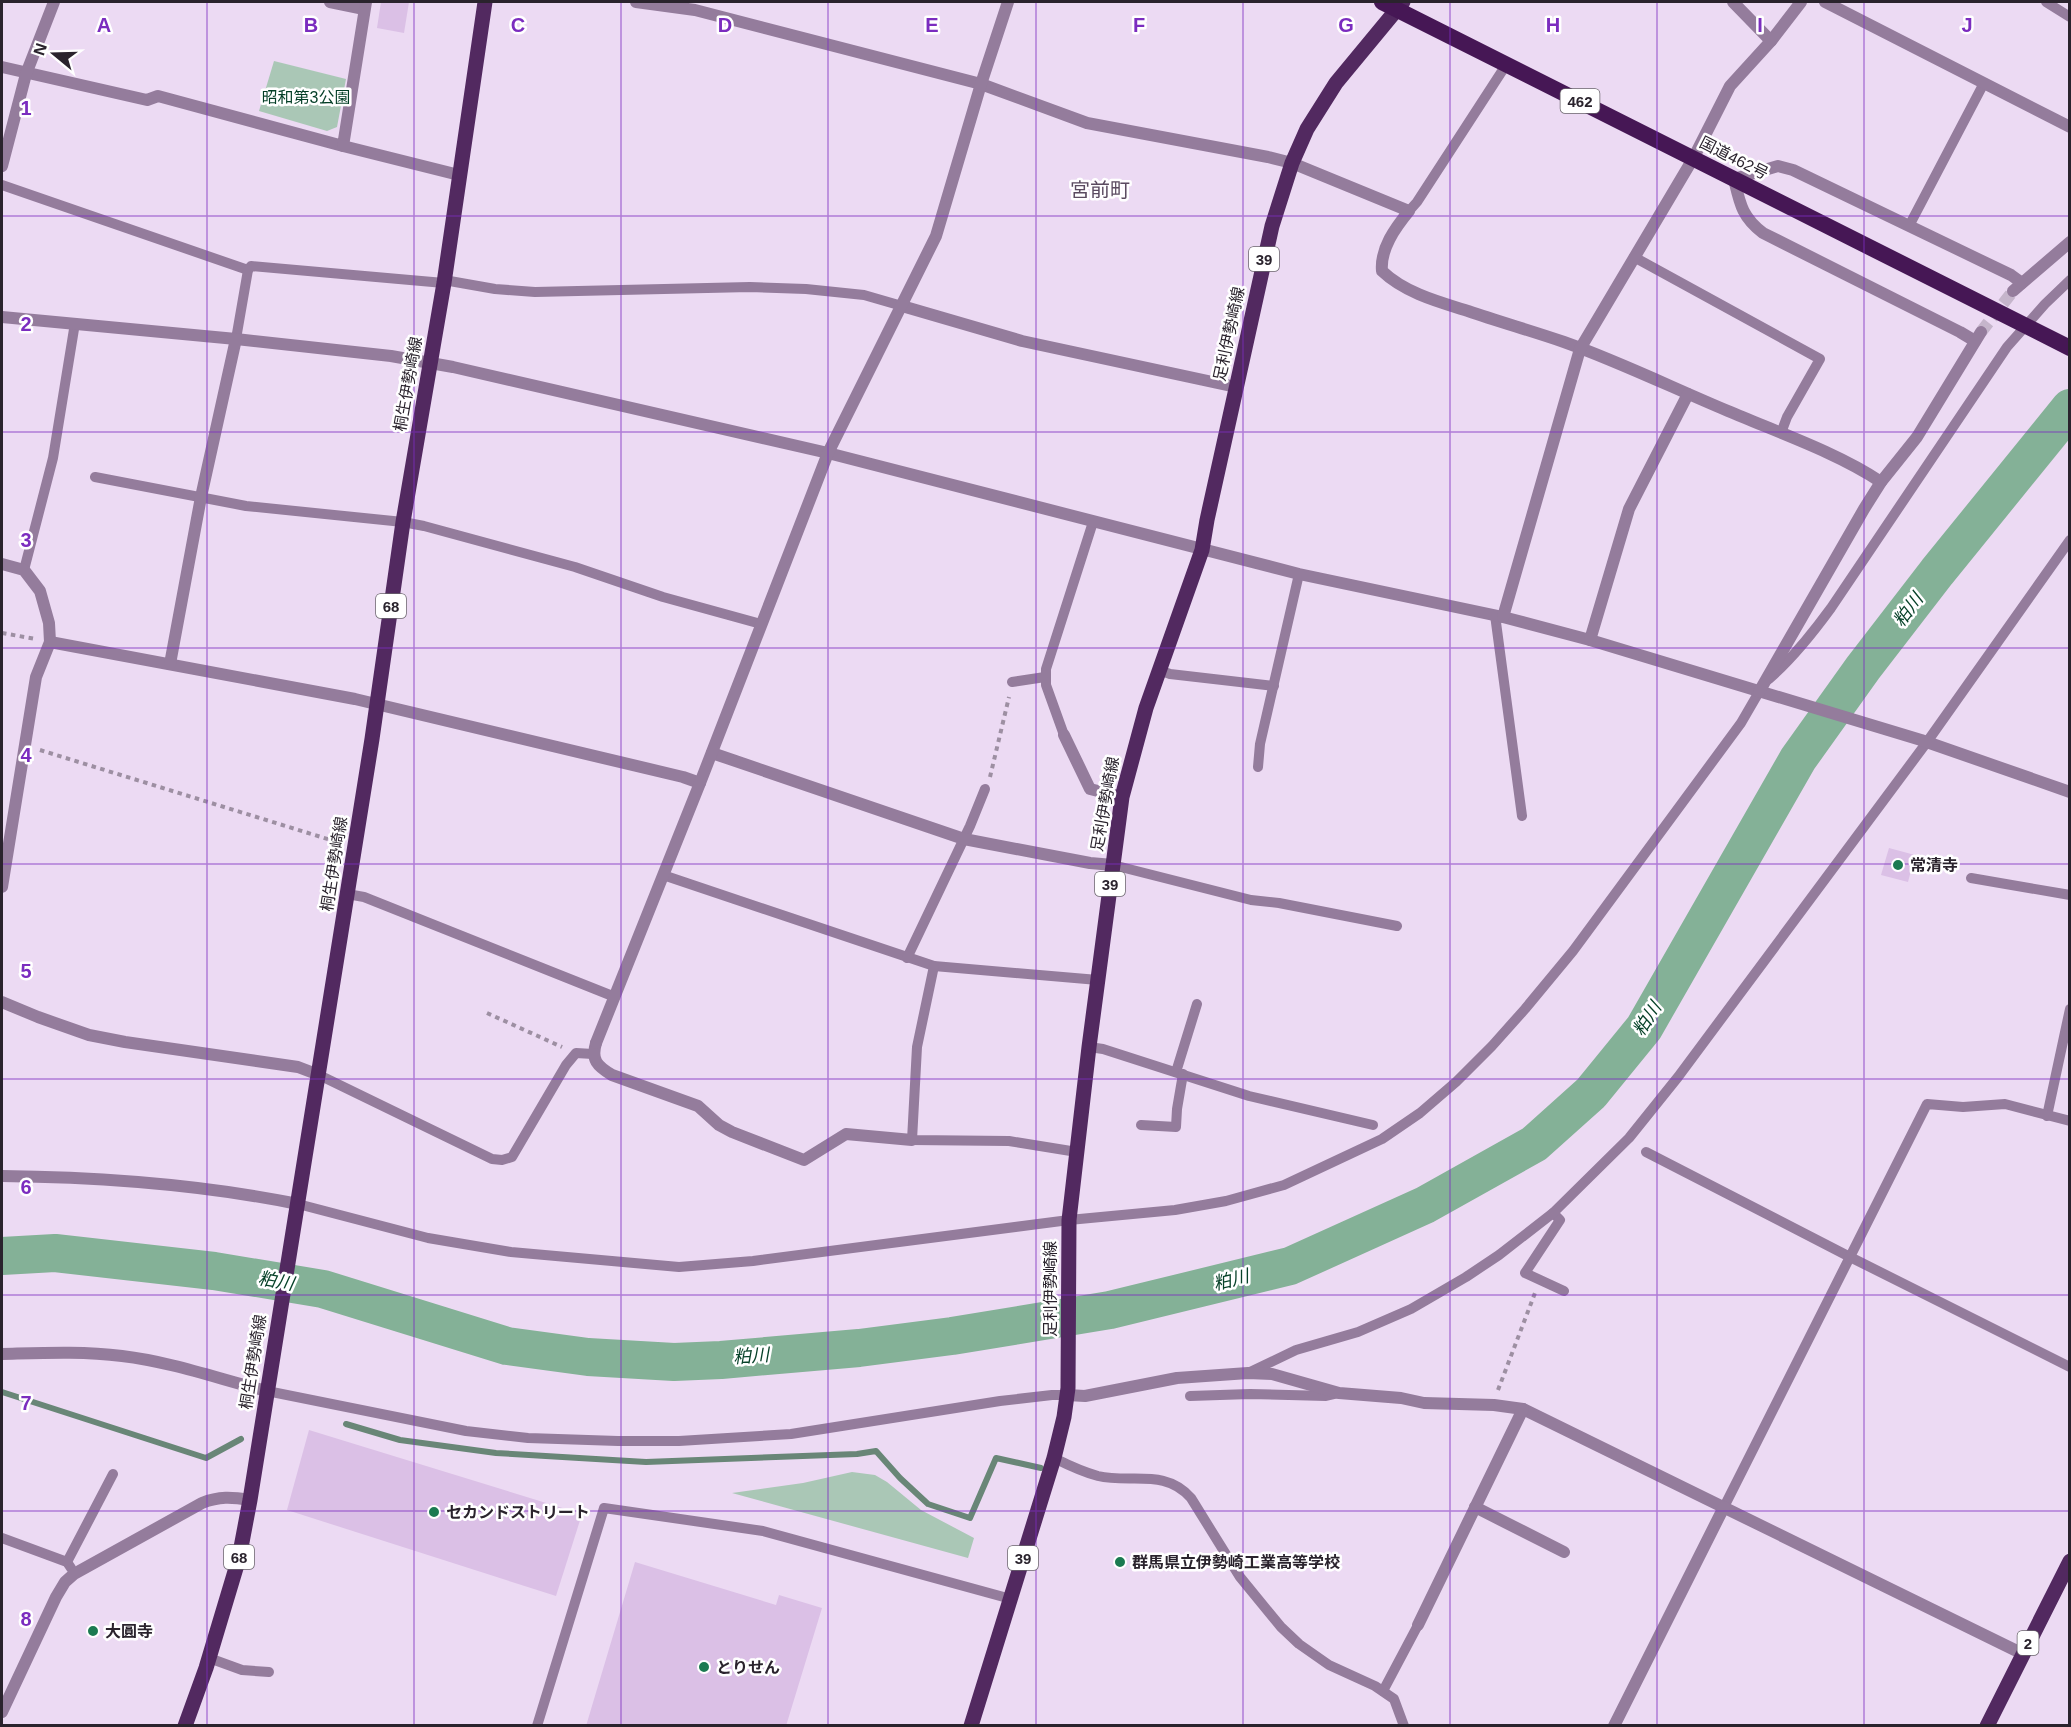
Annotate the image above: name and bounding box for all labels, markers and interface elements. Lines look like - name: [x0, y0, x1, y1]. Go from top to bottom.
- text: A: [97, 14, 111, 36]
- text: B: [304, 14, 318, 36]
- text: C: [511, 14, 525, 36]
- text: D: [718, 14, 732, 36]
- text: E: [925, 14, 939, 36]
- text: F: [1133, 14, 1145, 36]
- text: G: [1338, 14, 1354, 36]
- text: H: [1546, 14, 1560, 36]
- text: I: [1757, 14, 1763, 36]
- text: J: [1961, 14, 1973, 36]
- north arrow: [24, 24, 84, 84]
- text: N: [30, 41, 50, 58]
- park label: 昭和第3公園: [262, 89, 350, 106]
- road number: 462: [1560, 89, 1600, 113]
- text: 1: [20, 97, 32, 119]
- street label: 国道462号: [1697, 133, 1771, 183]
- district label: 宮前町: [1070, 179, 1130, 201]
- road number: 39: [1249, 247, 1279, 271]
- street label: 足利伊勢崎線: [1211, 285, 1247, 383]
- text: 2: [20, 313, 32, 335]
- street label: 桐生伊勢崎線: [391, 335, 425, 433]
- text: 3: [20, 529, 32, 551]
- water label: 粕川: [1889, 588, 1928, 630]
- road number: 68: [376, 594, 406, 618]
- text: 4: [20, 744, 32, 766]
- street label: 足利伊勢崎線: [1088, 755, 1122, 853]
- street label: 桐生伊勢崎線: [318, 815, 350, 913]
- place label: 常清寺: [1910, 857, 1958, 874]
- marker: 常清寺: [1891, 858, 1905, 872]
- road number: 39: [1095, 872, 1125, 896]
- text: 5: [20, 960, 32, 982]
- water label: 粕川: [1629, 997, 1666, 1040]
- text: 6: [20, 1176, 32, 1198]
- street label: 足利伊勢崎線: [1042, 1241, 1059, 1337]
- water label: 粕川: [1211, 1265, 1253, 1294]
- water label: 粕川: [257, 1268, 297, 1294]
- street label: 桐生伊勢崎線: [237, 1313, 269, 1411]
- water label: 粕川: [732, 1345, 772, 1367]
- text: 7: [20, 1392, 32, 1414]
- place label: セカンドストリート: [446, 1504, 590, 1521]
- marker: セカンドストリート: [427, 1505, 441, 1519]
- road number: 68: [224, 1545, 254, 1569]
- road number: 39: [1008, 1546, 1038, 1570]
- place label: 群馬県立伊勢崎工業高等学校: [1132, 1554, 1340, 1571]
- marker: 群馬県立伊勢崎工業高等学校: [1113, 1555, 1127, 1569]
- text: 8: [20, 1608, 32, 1630]
- place label: 大圓寺: [105, 1623, 153, 1640]
- marker: 大圓寺: [86, 1624, 100, 1638]
- road number: 2: [2018, 1631, 2038, 1655]
- place label: とりせん: [716, 1659, 780, 1676]
- marker: とりせん: [697, 1660, 711, 1674]

